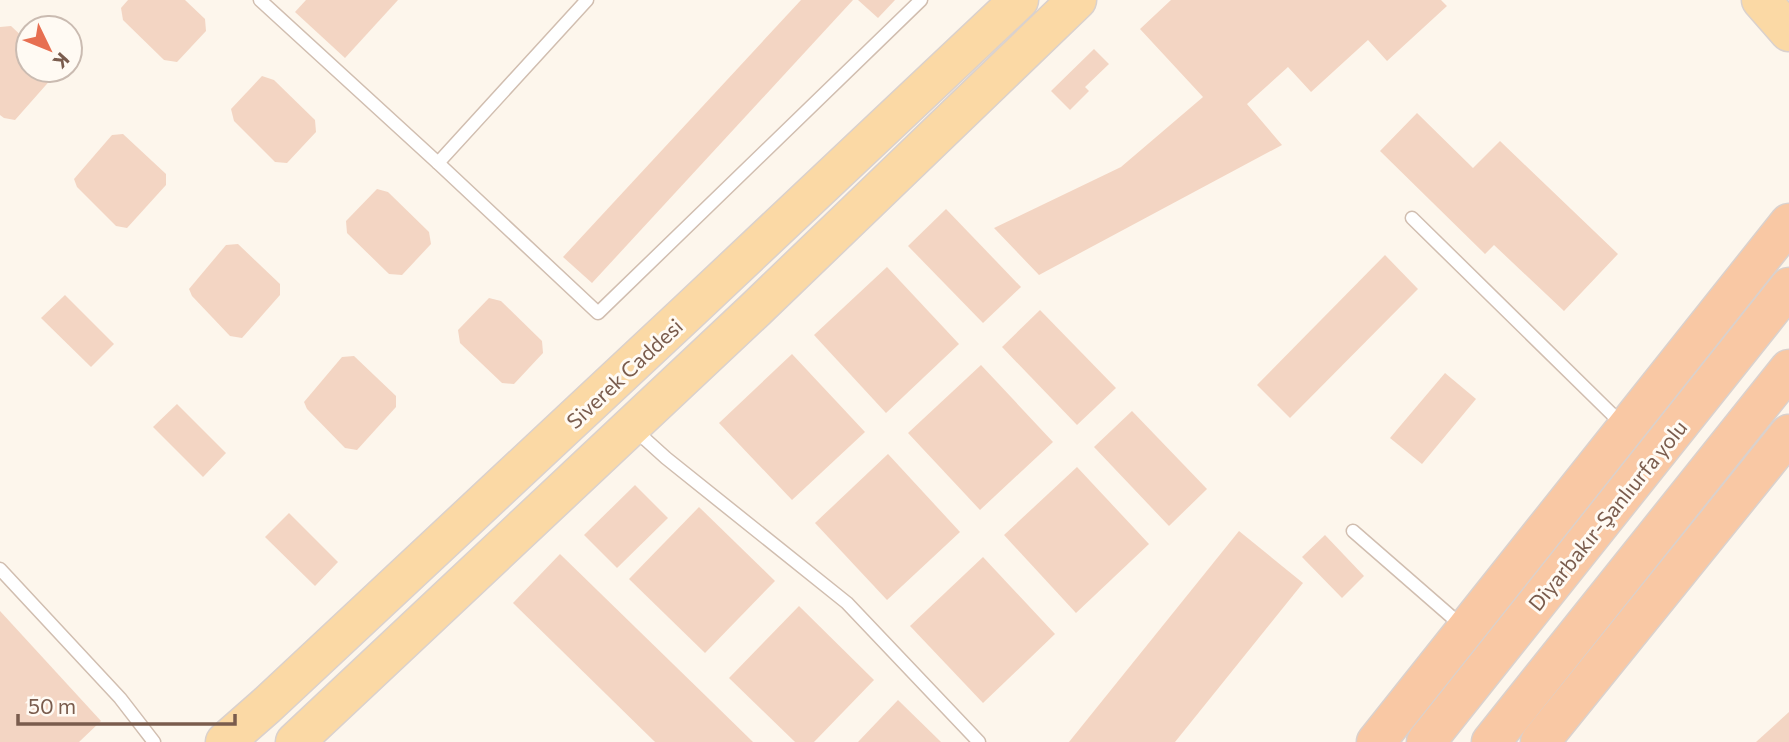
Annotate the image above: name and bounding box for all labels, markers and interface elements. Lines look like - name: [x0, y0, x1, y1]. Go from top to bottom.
- north arrow: [14, 14, 84, 84]
- text: K: [49, 48, 75, 74]
- street label: Siverek Caddesi: [561, 313, 687, 433]
- street label: Diyarbakır-Şanlıurfa yolu: [1522, 415, 1692, 615]
- scale bar: [18, 682, 234, 726]
- text: 50 m: [28, 693, 76, 718]

